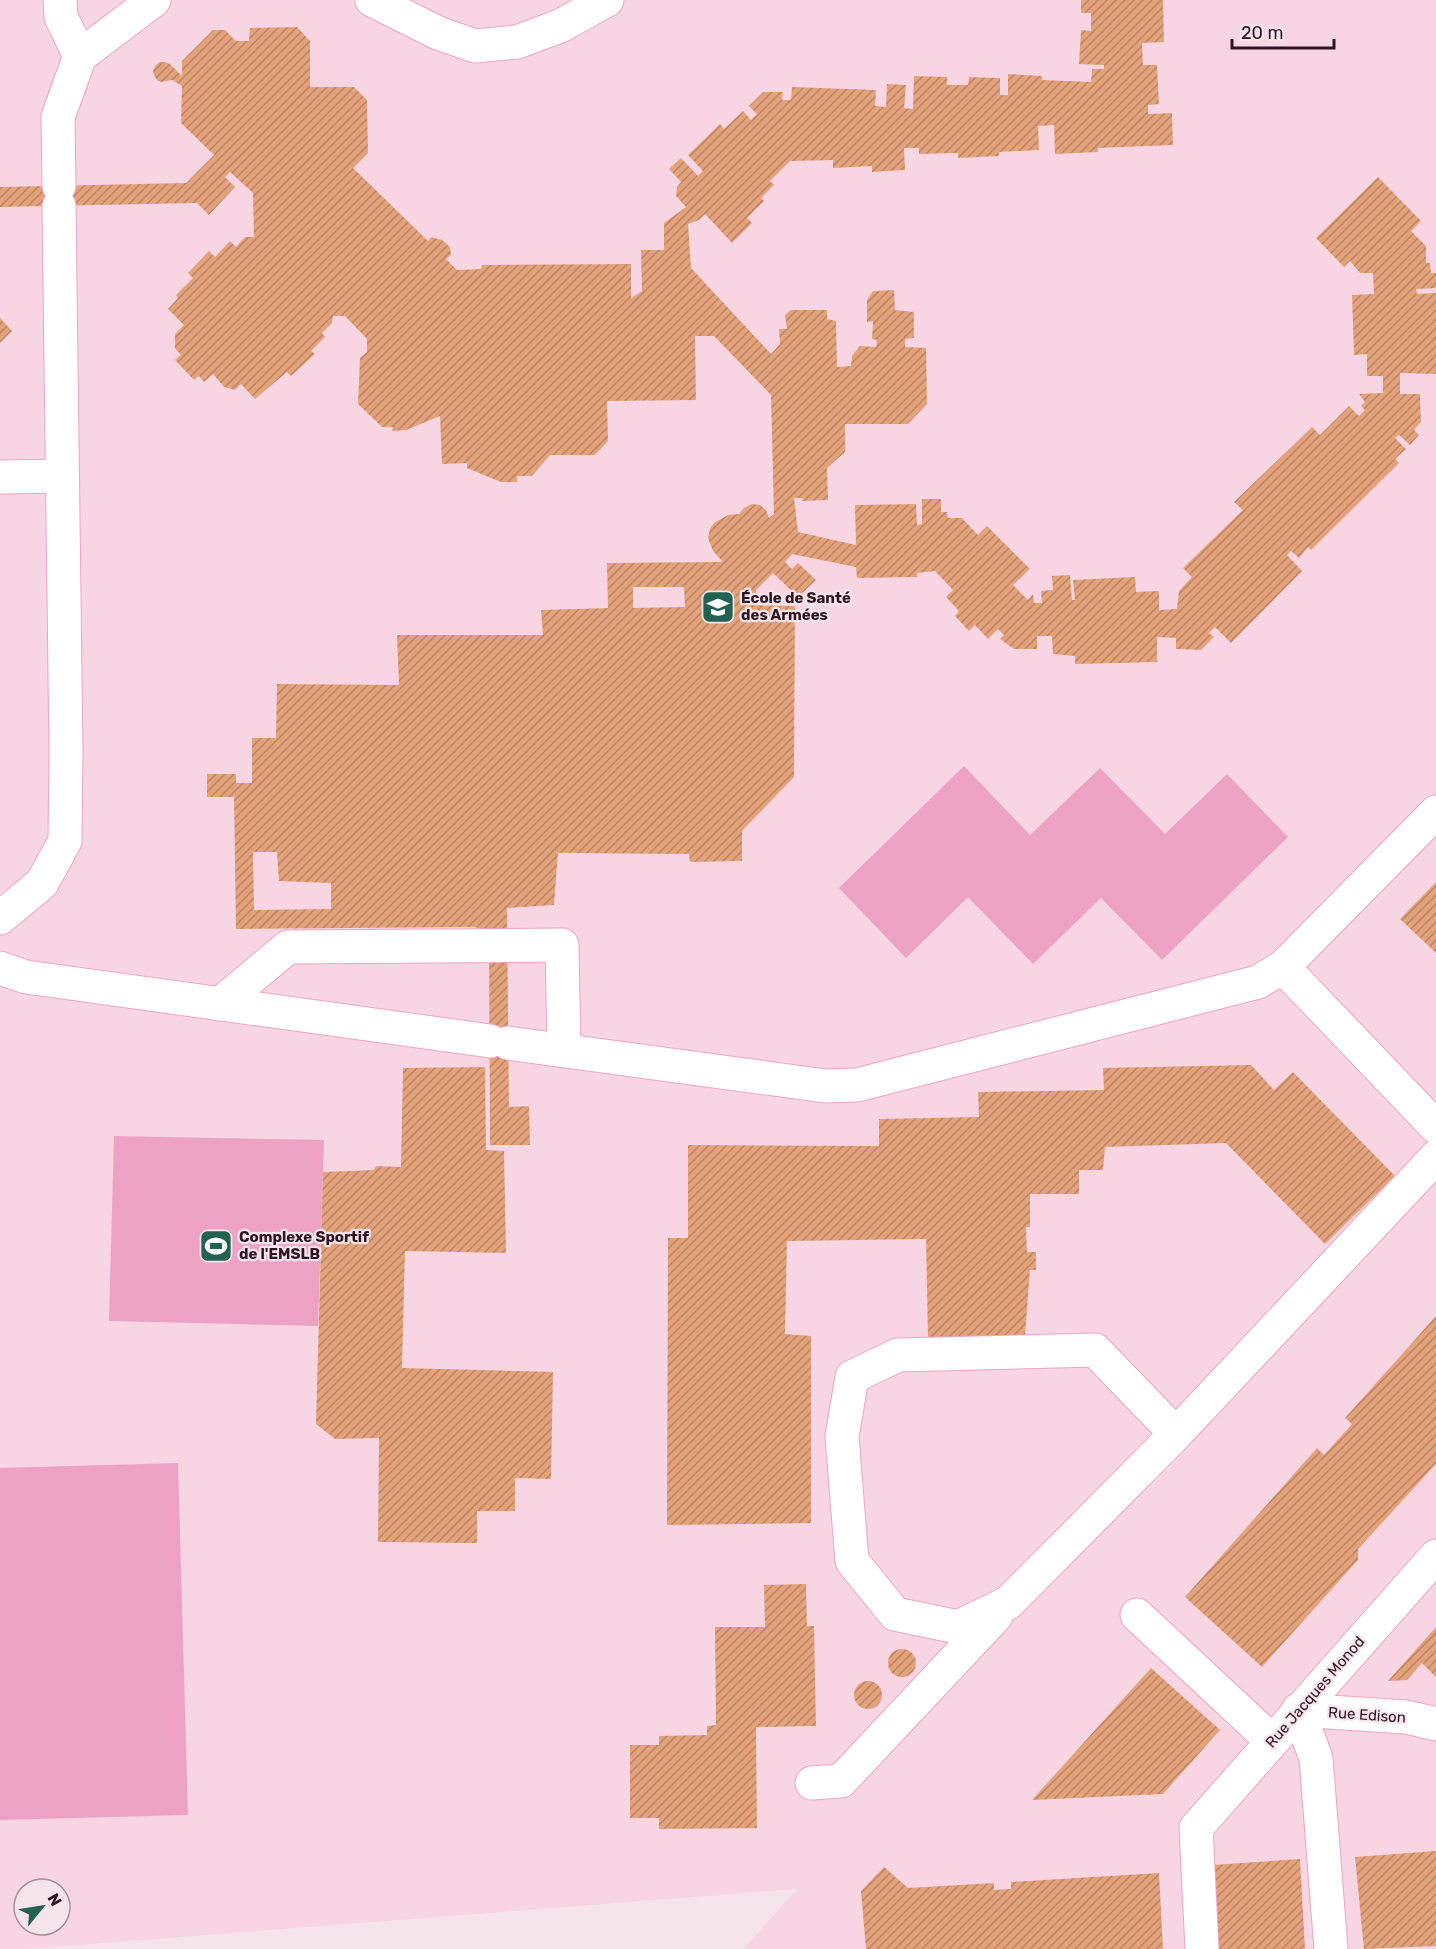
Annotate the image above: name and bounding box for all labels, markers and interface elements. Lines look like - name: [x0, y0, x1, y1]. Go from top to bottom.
- scale bar: [1232, 12, 1334, 50]
- text: 20 m: [1241, 22, 1283, 44]
- school or university icon: École de Santé des Armées: [700, 589, 736, 625]
- place label: École de Santé des Armées: [741, 589, 851, 624]
- sports icon: Complexe Sportif de l'EMSLB: [198, 1228, 234, 1264]
- place label: Complexe Sportif de l'EMSLB: [239, 1228, 369, 1263]
- street label: Rue Jacques Monod: [1262, 1633, 1368, 1751]
- street label: Rue Edison: [1328, 1703, 1406, 1727]
- north arrow: [12, 1877, 72, 1937]
- text: N: [43, 1890, 66, 1909]

